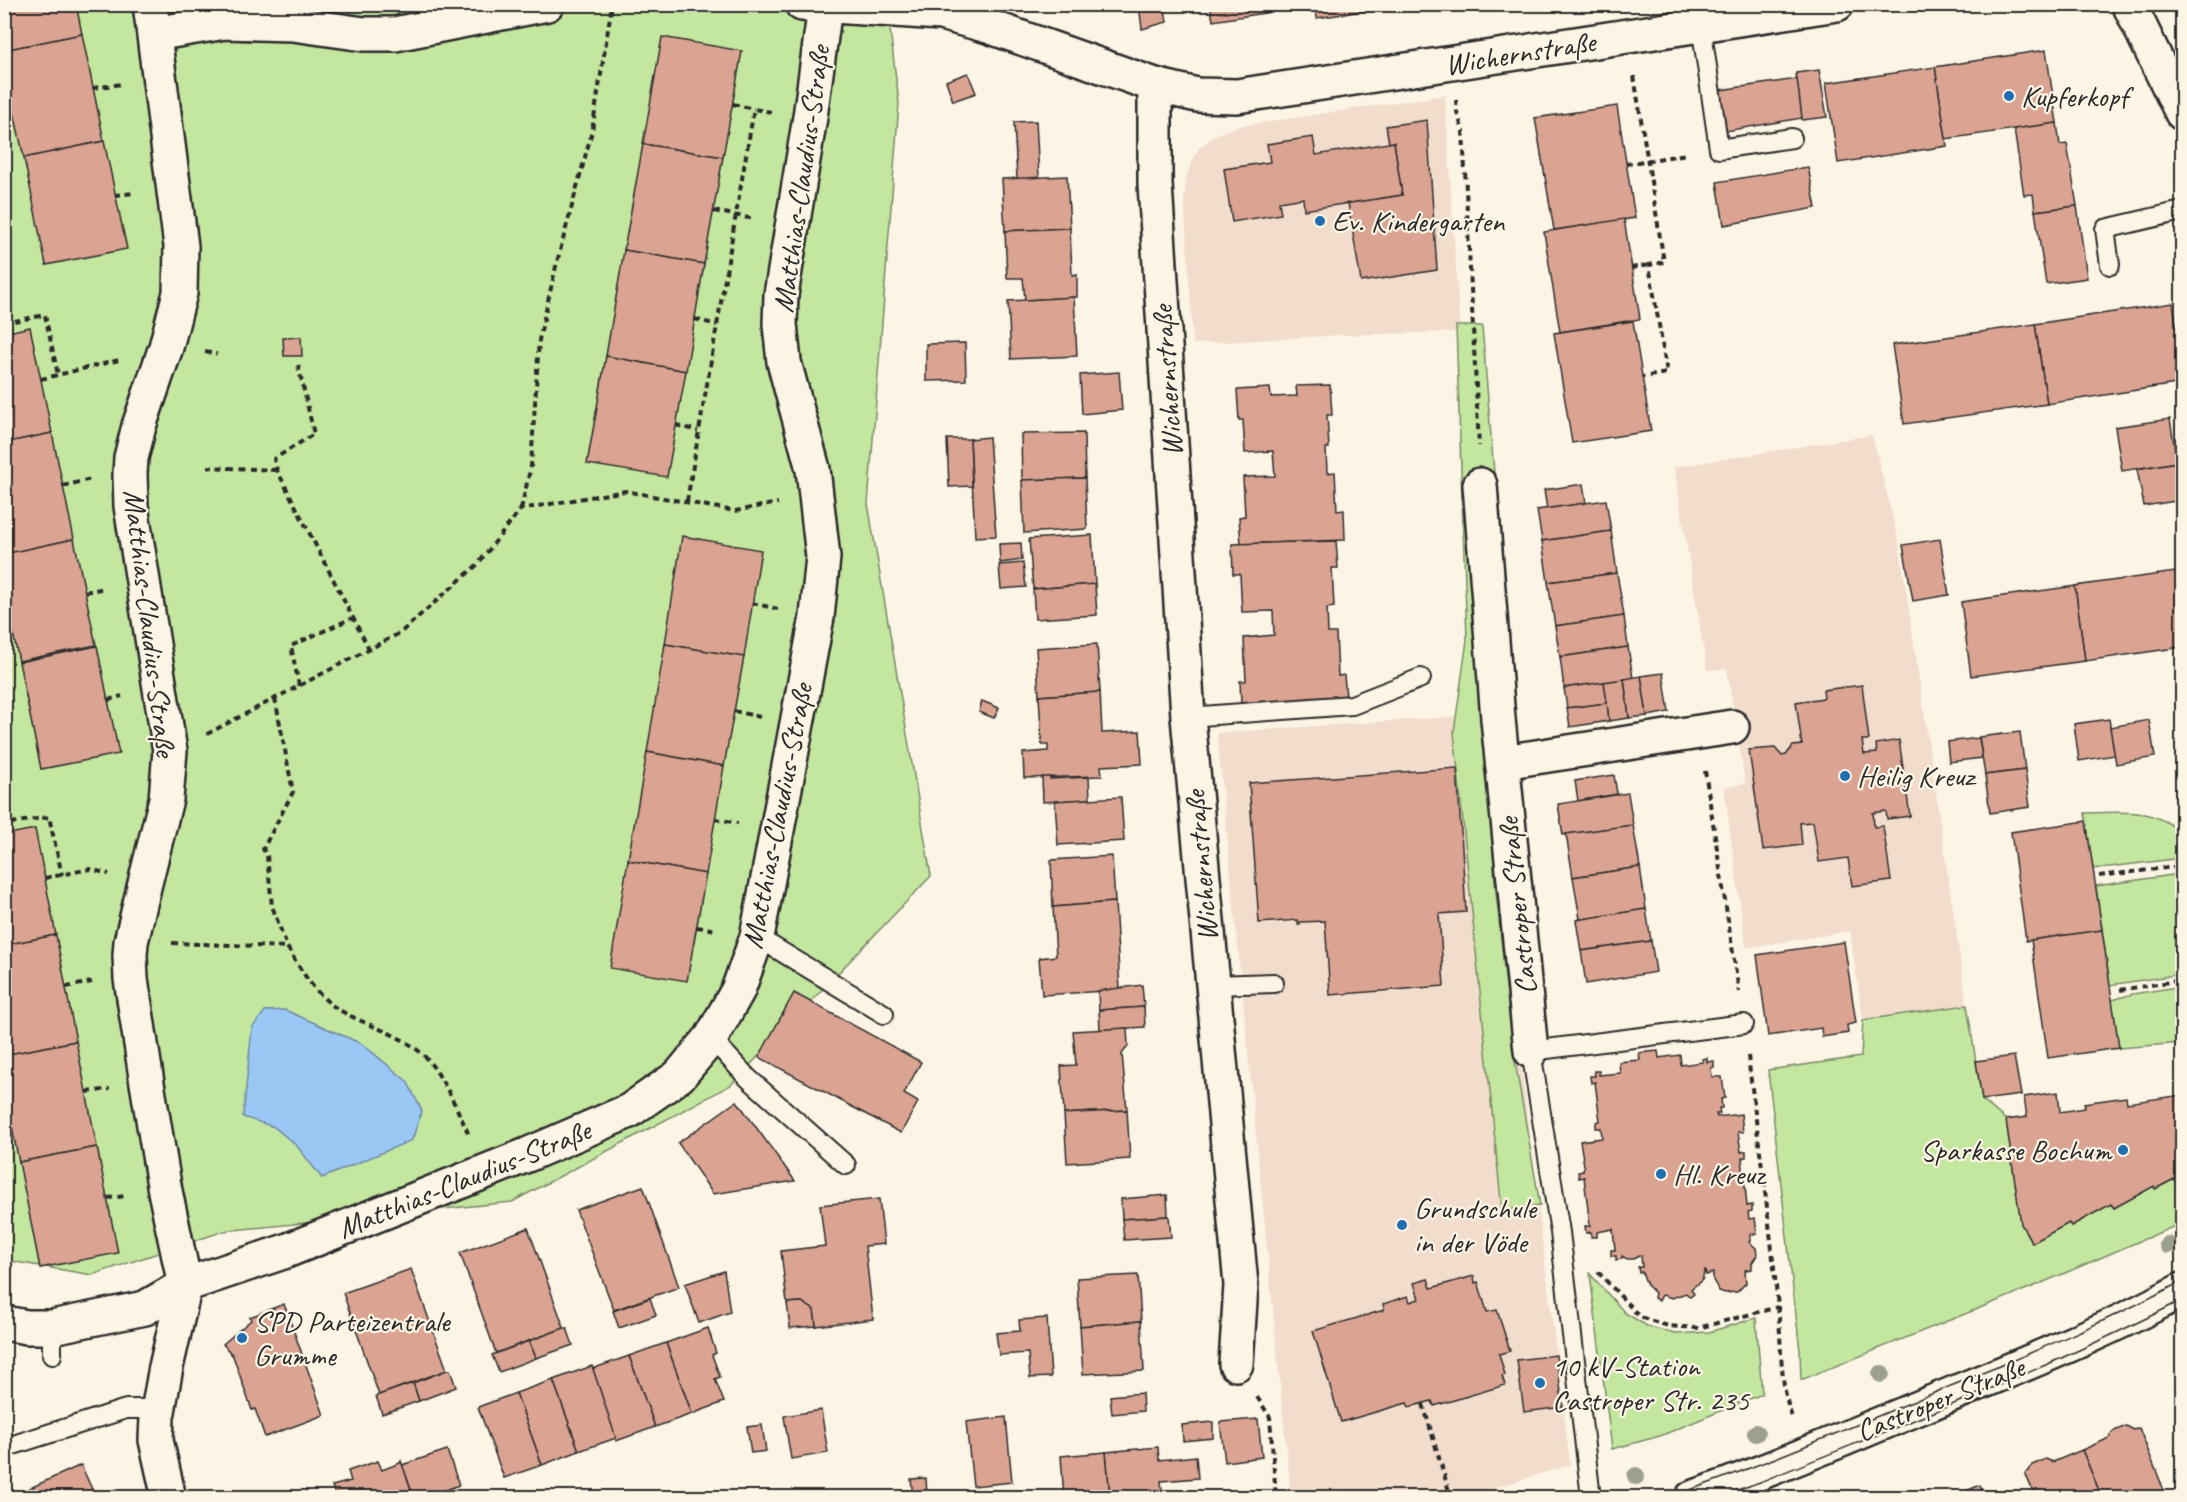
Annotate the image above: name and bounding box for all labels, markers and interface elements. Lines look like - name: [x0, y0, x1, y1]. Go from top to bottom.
- street label: Wichernstraße: [1442, 22, 1600, 84]
- street label: Matthias-Claudius-Straße: [763, 41, 839, 315]
- place label: Kupferkopf: [2021, 77, 2135, 115]
- marker: Kupferkopf: [2002, 89, 2016, 103]
- place label: Ev. Kindergarten: [1332, 202, 1506, 240]
- marker: Ev. Kindergarten: [1313, 214, 1327, 228]
- street label: Wichernstraße: [1143, 302, 1191, 458]
- street label: Matthias-Claudius-Straße: [115, 487, 186, 761]
- street label: Matthias-Claudius-Straße: [733, 678, 822, 952]
- place label: Heilig Kreuz: [1857, 757, 1977, 795]
- marker: Heilig Kreuz: [1838, 769, 1852, 783]
- street label: Wichernstraße: [1175, 787, 1227, 943]
- street label: Castroper Straße: [1489, 813, 1545, 996]
- street label: Matthias-Claudius-Straße: [332, 1110, 598, 1247]
- place label: Sparkasse Bochum: [1920, 1131, 2113, 1169]
- marker: Sparkasse Bochum: [2116, 1143, 2130, 1157]
- place label: Hl. Kreuz: [1673, 1155, 1767, 1193]
- marker: Hl. Kreuz: [1654, 1167, 1668, 1181]
- place label: Grundschule in der Vöde: [1414, 1189, 1538, 1261]
- marker: Grundschule in der Vöde: [1395, 1218, 1409, 1232]
- place label: SPD Parteizentrale Grumme: [254, 1302, 452, 1374]
- marker: SPD Parteizentrale Grumme: [235, 1331, 249, 1345]
- place label: 10 kV-Station Castroper Str. 235: [1552, 1347, 1750, 1419]
- street label: Castroper Straße: [1850, 1347, 2032, 1450]
- marker: 10 kV-Station Castroper Str. 235: [1533, 1376, 1547, 1390]

